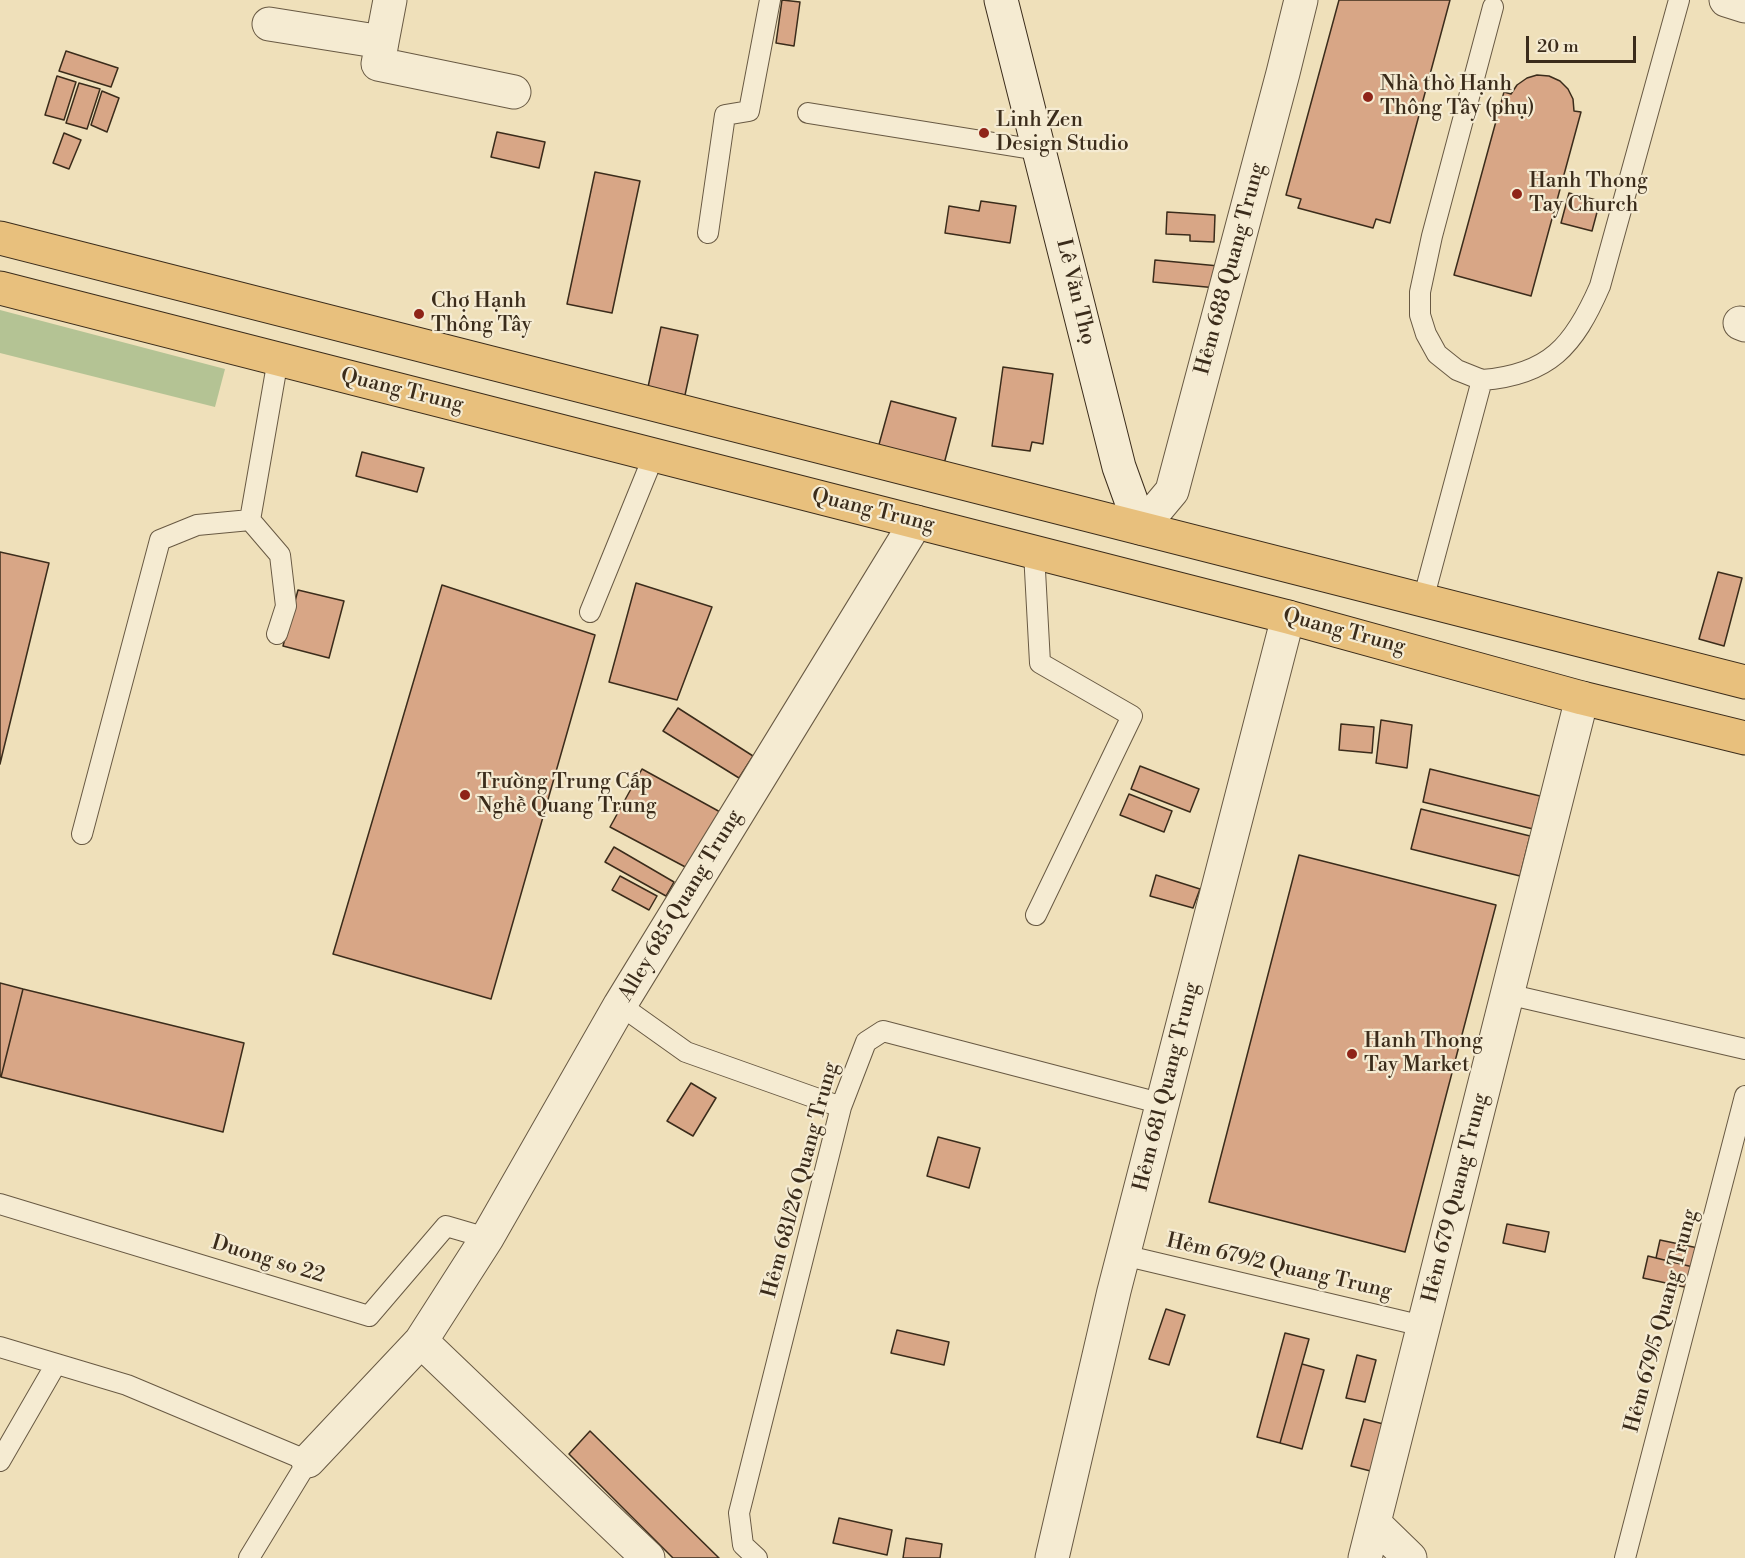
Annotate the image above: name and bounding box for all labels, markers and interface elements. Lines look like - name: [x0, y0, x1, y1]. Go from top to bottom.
- scale bar: [1529, 24, 1638, 62]
- text: 20 m: [1537, 35, 1579, 58]
- place label: Nhà thờ Hạnh Thông Tây (phụ): [1380, 72, 1535, 122]
- marker: Nhà thờ Hạnh Thông Tây (phụ): [1361, 90, 1375, 104]
- place label: Linh Zen Design Studio: [996, 108, 1129, 158]
- marker: Linh Zen Design Studio: [977, 126, 991, 140]
- street label: Hẻm 688 Quang Trung: [1191, 160, 1271, 378]
- place label: Hanh Thong Tay Church: [1529, 169, 1648, 219]
- marker: Hanh Thong Tay Church: [1510, 187, 1524, 201]
- street label: Lê Văn Thọ: [1050, 236, 1100, 348]
- place label: Chợ Hạnh Thông Tây: [431, 289, 532, 339]
- marker: Chợ Hạnh Thông Tây: [412, 307, 426, 321]
- street label: Quang Trung: [338, 364, 466, 418]
- street label: Quang Trung: [809, 484, 937, 538]
- street label: Quang Trung: [1280, 604, 1408, 660]
- place label: Trường Trung Cấp Nghề Quang Trung: [477, 770, 657, 820]
- marker: Trường Trung Cấp Nghề Quang Trung: [458, 788, 472, 802]
- street label: Alley 685 Quang Trung: [614, 806, 748, 1006]
- street label: Hẻm 681 Quang Trung: [1129, 980, 1205, 1194]
- place label: Hanh Thong Tay Market: [1364, 1029, 1483, 1079]
- marker: Hanh Thong Tay Market: [1345, 1047, 1359, 1061]
- street label: Hẻm 681/26 Quang Trung: [757, 1059, 845, 1301]
- street label: Hẻm 679 Quang Trung: [1418, 1091, 1494, 1305]
- street label: Hẻm 679/5 Quang Trung: [1620, 1207, 1704, 1435]
- street label: Hẻm 679/2 Quang Trung: [1164, 1229, 1394, 1305]
- street label: Duong so 22: [208, 1231, 328, 1289]

